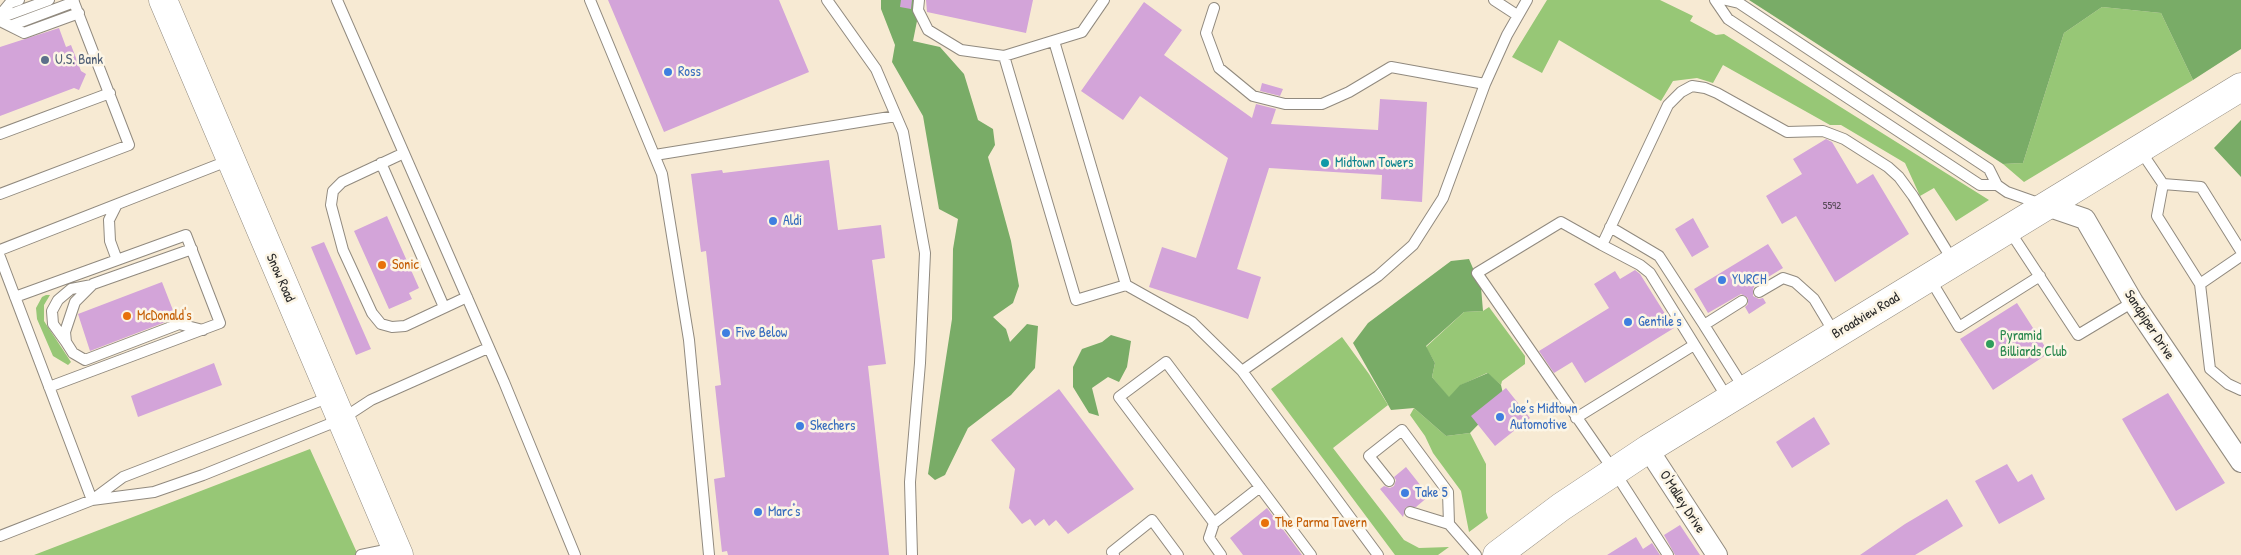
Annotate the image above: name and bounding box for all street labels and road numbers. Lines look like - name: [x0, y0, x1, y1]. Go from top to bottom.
- street label: Snow Road: [262, 251, 298, 305]
- street label: Sandpiper Drive: [2120, 287, 2178, 363]
- street label: Broadview Road: [1829, 289, 1903, 343]
- street label: O'Malley Drive: [1656, 468, 1708, 536]

